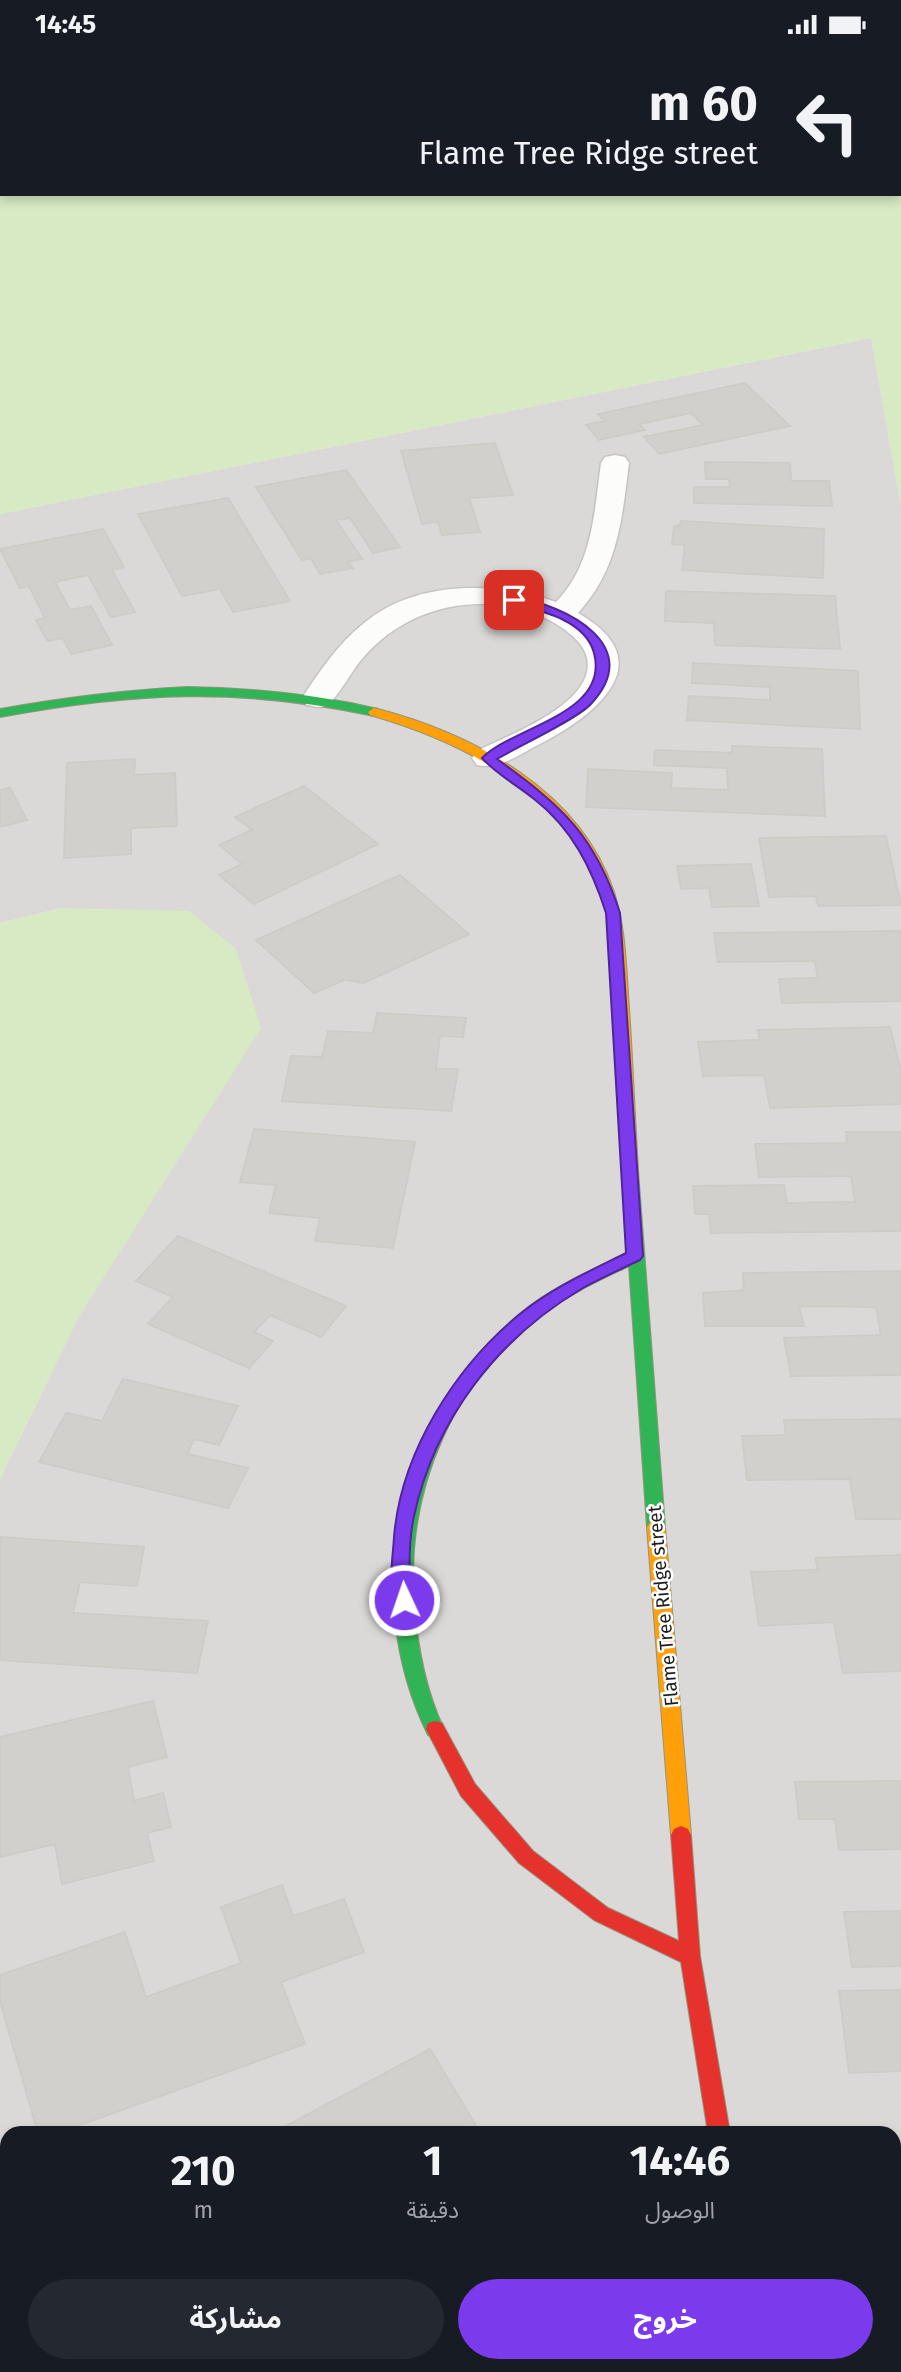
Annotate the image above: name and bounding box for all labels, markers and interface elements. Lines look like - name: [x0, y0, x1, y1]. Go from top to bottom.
- text: 14:45: [35, 9, 96, 40]
- text: 60 m: [649, 74, 758, 133]
- icon: left: [782, 77, 873, 168]
- text: Flame Tree Ridge street: [418, 134, 758, 172]
- pin: [484, 570, 544, 630]
- icon: arrive: [495, 581, 533, 619]
- street label: Flame Tree Ridge street: [643, 1504, 683, 1707]
- position arrow: [367, 1563, 441, 1637]
- text: 1: [423, 2136, 442, 2186]
- text: 14:46: [630, 2136, 730, 2186]
- text: 210: [171, 2146, 236, 2196]
- text: m: [193, 2196, 213, 2224]
- text: دقيقة: [406, 2196, 459, 2224]
- text: الوصول: [645, 2196, 715, 2224]
- button: مشاركة: [28, 2279, 444, 2359]
- button: خروج: [458, 2279, 873, 2359]

